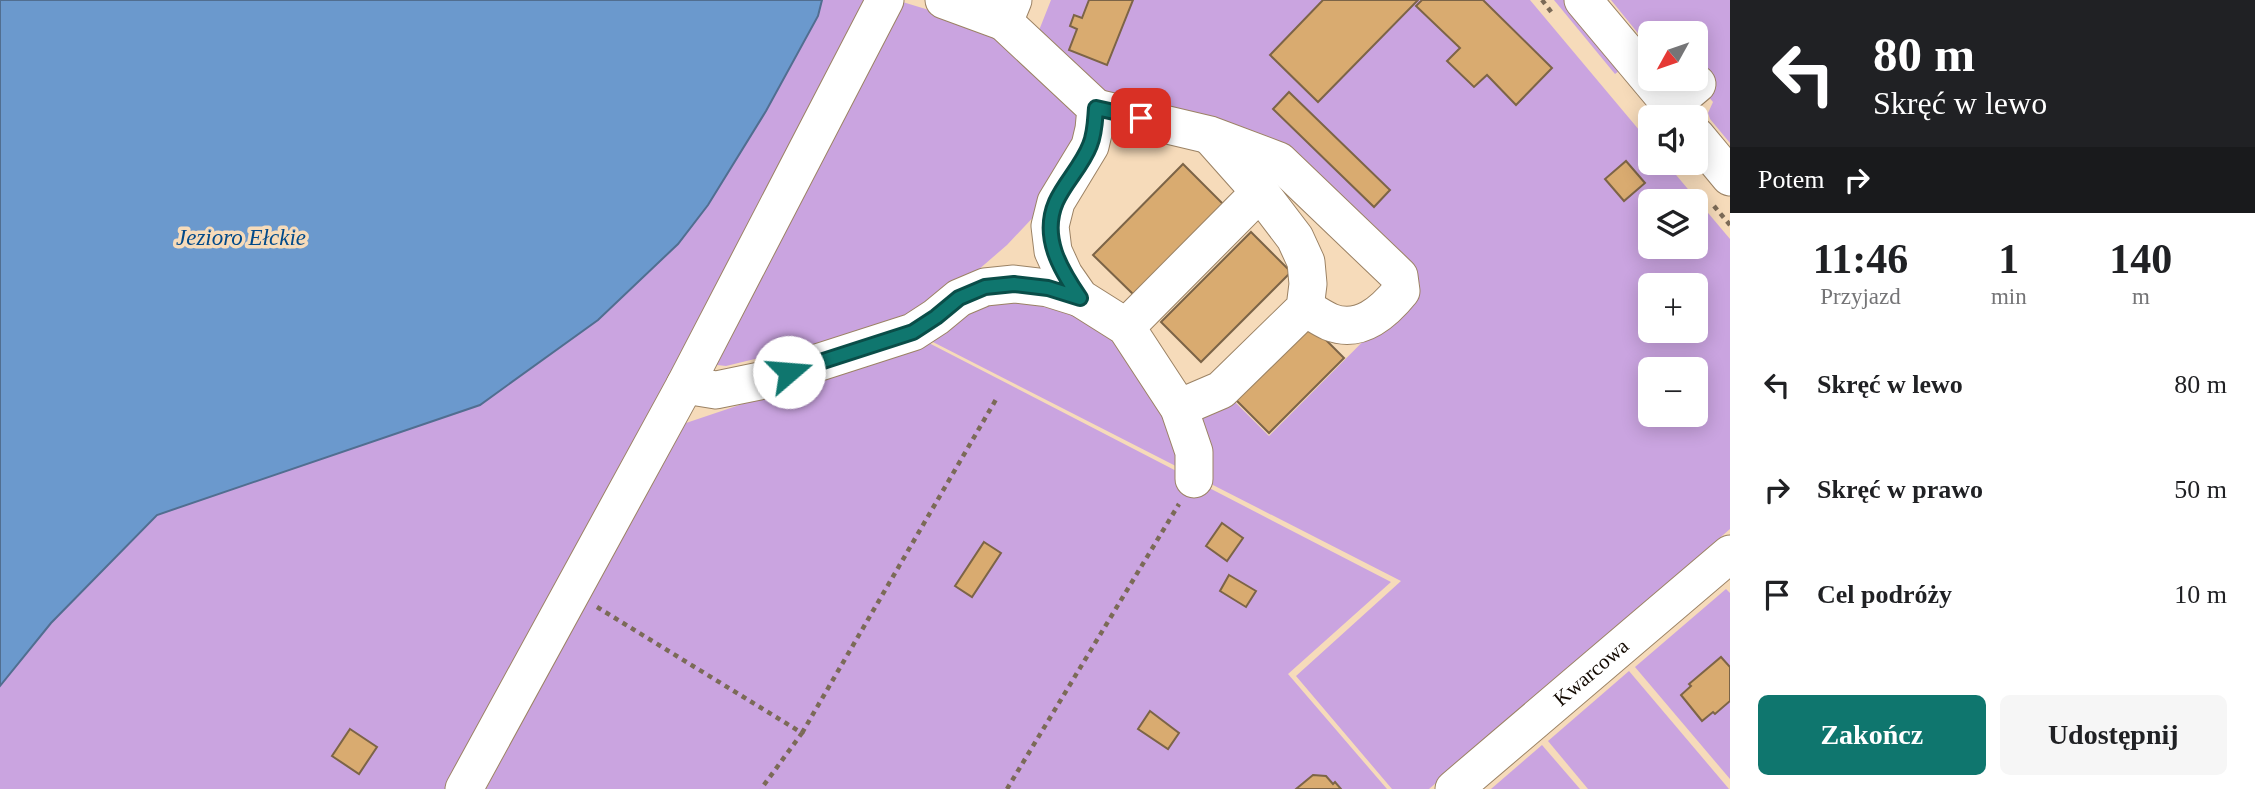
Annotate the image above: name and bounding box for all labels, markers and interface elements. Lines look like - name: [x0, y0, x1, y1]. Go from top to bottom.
- north arrow: [1638, 21, 1708, 91]
- map controls: [1638, 21, 1708, 427]
- text: 80 m: [1873, 27, 1975, 82]
- icon: left: [1758, 28, 1849, 119]
- text: Skręć w lewo: [1873, 85, 2047, 121]
- pin: [1111, 88, 1171, 148]
- icon: arrive: [1122, 99, 1160, 137]
- button: sound: [1638, 105, 1708, 175]
- icon: right: [1838, 161, 1876, 199]
- text: Potem: [1758, 165, 1824, 194]
- button: layers: [1638, 189, 1708, 259]
- water label: Jezioro Ełckie: [176, 225, 306, 250]
- text: 11:46: [1813, 236, 1908, 282]
- text: 1: [1998, 236, 2019, 282]
- text: 140: [2109, 236, 2172, 282]
- button: +: [1638, 273, 1708, 343]
- text: Przyjazd: [1820, 284, 1901, 309]
- text: min: [1991, 284, 2027, 309]
- text: m: [2132, 284, 2150, 309]
- position arrow: [752, 335, 826, 409]
- button: −: [1638, 357, 1708, 427]
- icon: left: [1758, 366, 1796, 404]
- text: Skręć w lewo: [1817, 370, 1963, 399]
- text: 80 m: [2174, 370, 2227, 399]
- icon: right: [1758, 471, 1796, 509]
- text: Skręć w prawo: [1817, 475, 1983, 504]
- text: 50 m: [2174, 475, 2227, 504]
- icon: arrive: [1758, 576, 1796, 614]
- text: Cel podróży: [1817, 580, 1952, 609]
- text: 10 m: [2174, 580, 2227, 609]
- street label: Kwarcowa: [1549, 633, 1634, 711]
- button: Zakończ: [1758, 695, 1986, 775]
- button: Udostępnij: [2000, 695, 2227, 775]

